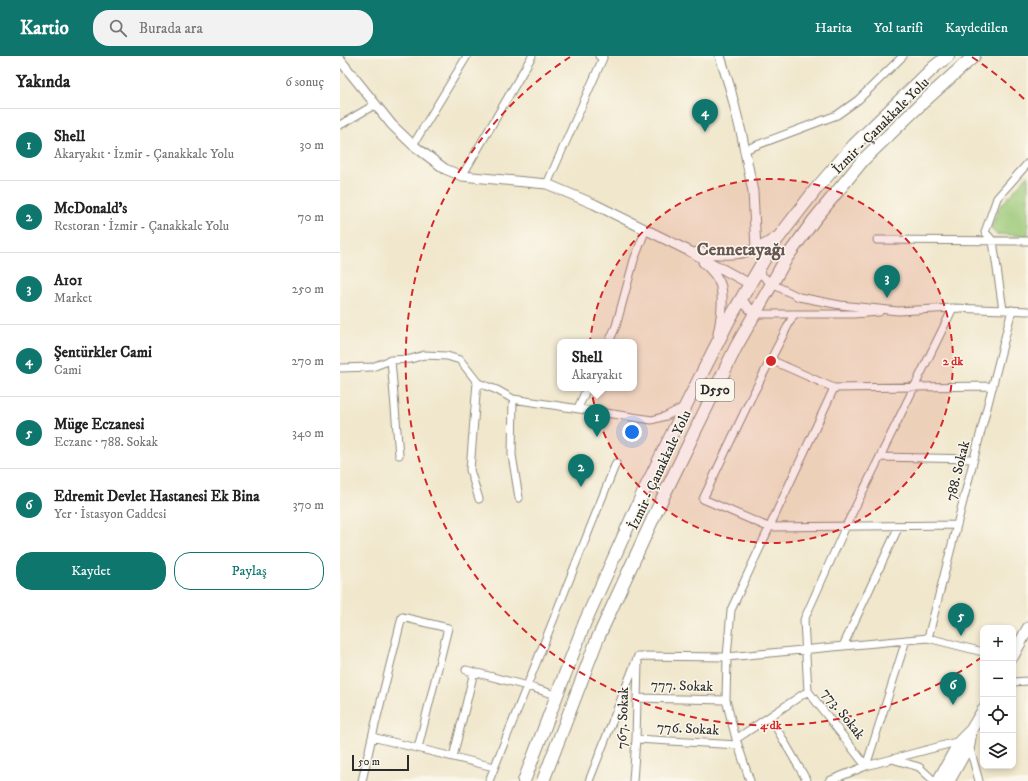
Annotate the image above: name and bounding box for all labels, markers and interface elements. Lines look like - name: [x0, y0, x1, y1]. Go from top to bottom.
- search box: [93, 10, 373, 46]
- text: Kartio: [20, 17, 69, 40]
- icon: search: [107, 17, 129, 39]
- text: Burada ara: [139, 19, 203, 38]
- text: Harita: [815, 19, 852, 37]
- text: Yol tarifi: [874, 19, 923, 37]
- text: Kaydedilen: [945, 19, 1008, 37]
- text: Yakında: [16, 71, 70, 93]
- text: 6 sonuç: [285, 74, 324, 90]
- street label: İzmir - Çanakkale Yolu: [829, 74, 933, 178]
- pin: 4: [692, 99, 718, 132]
- text: Shell: [54, 127, 85, 146]
- text: 1: [27, 137, 31, 153]
- text: 30 m: [300, 137, 324, 153]
- text: Akaryakıt · İzmir - Çanakkale Yolu: [54, 146, 234, 162]
- text: McDonald's: [54, 199, 127, 218]
- text: 2: [26, 209, 32, 225]
- text: 70 m: [298, 209, 324, 225]
- text: Restoran · İzmir - Çanakkale Yolu: [54, 218, 229, 234]
- district label: Cennetayağı: [697, 239, 786, 261]
- pin: 3: [874, 265, 900, 298]
- text: A101: [54, 271, 83, 290]
- text: 3: [27, 281, 31, 297]
- text: 250 m: [292, 281, 324, 297]
- text: Market: [54, 290, 92, 306]
- popup: [557, 339, 637, 391]
- text: Şentürkler Cami: [54, 343, 152, 362]
- text: Shell: [572, 348, 603, 367]
- text: 4: [25, 353, 33, 369]
- text: 270 m: [292, 353, 324, 369]
- centre of rings: [764, 354, 778, 368]
- text: 2 dk: [943, 354, 964, 369]
- text: Cami: [54, 362, 81, 378]
- text: Akaryakıt: [572, 367, 622, 383]
- road number: D550: [696, 379, 734, 401]
- pin: 1: [584, 404, 610, 437]
- street label: İzmir - Çanakkale Yolu: [624, 407, 696, 533]
- text: Müge Eczanesi: [54, 415, 144, 434]
- your location: [622, 422, 642, 442]
- text: 5: [26, 425, 32, 441]
- text: 340 m: [292, 425, 324, 441]
- text: Eczane · 788. Sokak: [54, 434, 158, 450]
- street label: 788. Sokak: [942, 439, 974, 503]
- pin: 2: [568, 454, 594, 487]
- text: Edremit Devlet Hastanesi Ek Bina: [54, 487, 260, 506]
- text: 6: [26, 497, 32, 513]
- text: 370 m: [293, 497, 324, 513]
- text: Yer · İstasyon Caddesi: [54, 506, 166, 522]
- button: Kaydet: [16, 552, 166, 590]
- button: Paylaş: [174, 552, 324, 590]
- pin: 5: [948, 603, 974, 636]
- map controls: [980, 625, 1016, 769]
- button: +: [980, 625, 1016, 661]
- button: −: [980, 661, 1016, 697]
- pin: 6: [940, 672, 966, 705]
- street label: 777. Sokak: [651, 676, 713, 696]
- street label: 773. Sokak: [817, 685, 869, 743]
- street label: 767. Sokak: [613, 687, 633, 749]
- button: locate: [980, 697, 1016, 733]
- street label: 776. Sokak: [656, 718, 720, 740]
- text: 4 dk: [759, 718, 783, 733]
- button: layers: [980, 733, 1016, 769]
- scale bar: [352, 753, 409, 772]
- text: 50 m: [358, 755, 380, 769]

